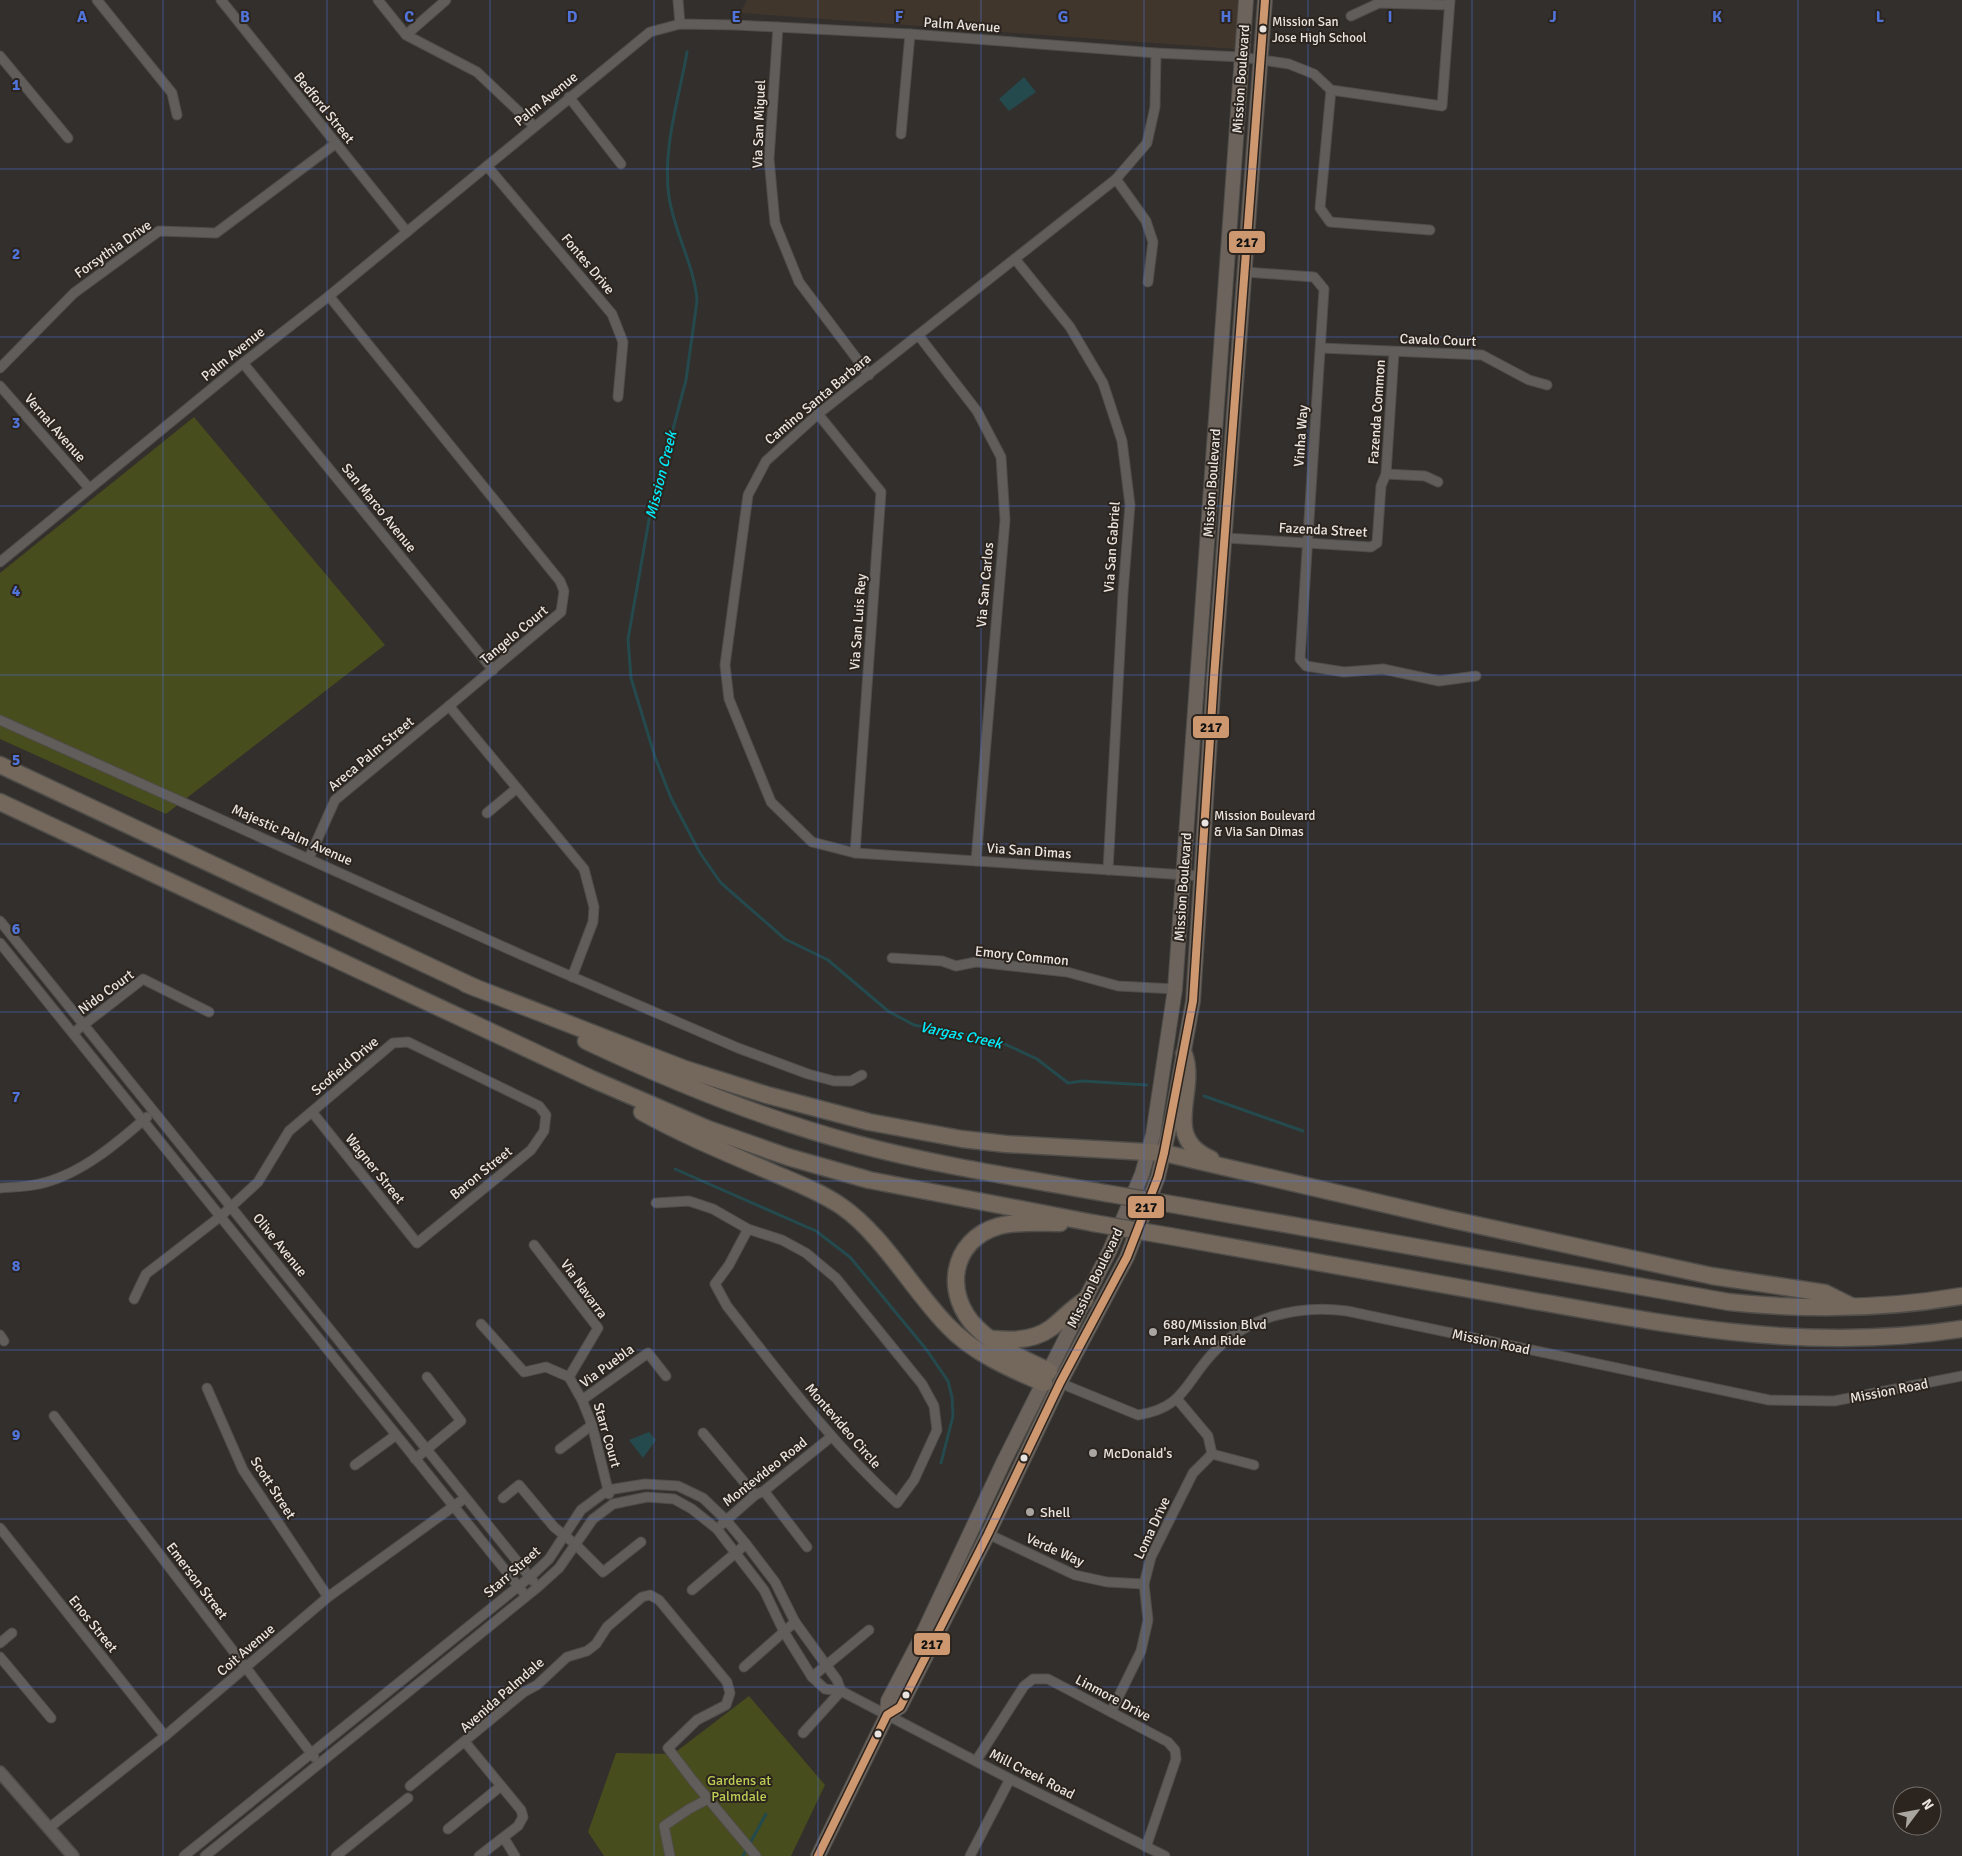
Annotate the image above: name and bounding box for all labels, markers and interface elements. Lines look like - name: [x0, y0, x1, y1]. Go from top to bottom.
- text: A: [77, 7, 88, 27]
- text: B: [240, 7, 250, 27]
- text: C: [404, 7, 414, 27]
- text: D: [567, 7, 578, 27]
- text: E: [731, 7, 741, 27]
- text: F: [895, 7, 904, 27]
- text: G: [1058, 7, 1068, 27]
- text: H: [1221, 7, 1231, 27]
- text: I: [1387, 7, 1393, 27]
- text: J: [1549, 7, 1557, 27]
- text: K: [1712, 7, 1722, 27]
- text: L: [1876, 7, 1885, 27]
- street label: Palm Avenue: [923, 14, 1001, 36]
- place label: Mission San Jose High School: [1272, 14, 1367, 46]
- street label: Mission Boulevard: [1229, 24, 1253, 134]
- marker: Mission San Jose High School: [1258, 24, 1268, 34]
- street label: Palm Avenue: [511, 68, 581, 130]
- street label: Bedford Street: [290, 69, 358, 147]
- text: 1: [12, 75, 21, 95]
- street label: Via San Miguel: [749, 79, 769, 169]
- street label: Forsythia Drive: [71, 216, 155, 282]
- street label: Fontes Drive: [558, 230, 618, 298]
- line badge: 217: [1228, 230, 1266, 254]
- text: 217: [1236, 234, 1259, 251]
- text: 2: [12, 244, 20, 264]
- street label: Palm Avenue: [198, 323, 268, 385]
- street label: Cavalo Court: [1399, 330, 1477, 350]
- street label: Camino Santa Barbara: [761, 350, 875, 448]
- street label: Fazenda Common: [1365, 359, 1389, 465]
- street label: Vernal Avenue: [21, 390, 89, 466]
- street label: Vinha Way: [1290, 404, 1312, 468]
- text: 3: [12, 413, 20, 433]
- water label: Mission Creek: [641, 428, 681, 521]
- street label: Mission Boulevard: [1200, 428, 1224, 538]
- street label: San Marco Avenue: [338, 460, 420, 556]
- street label: Via San Gabriel: [1100, 501, 1124, 593]
- street label: Fazenda Street: [1278, 519, 1368, 541]
- street label: Via San Carlos: [973, 542, 997, 628]
- street label: Via San Luis Rey: [846, 573, 870, 671]
- text: 4: [12, 581, 21, 601]
- street label: Tangelo Court: [477, 602, 551, 668]
- street label: Areca Palm Street: [325, 713, 417, 795]
- line badge: 217: [1192, 715, 1230, 739]
- text: 217: [1200, 719, 1223, 736]
- text: 5: [12, 750, 20, 770]
- street label: Majestic Palm Avenue: [229, 801, 355, 869]
- place label: Mission Boulevard & Via San Dimas: [1214, 808, 1316, 840]
- marker: Mission Boulevard & Via San Dimas: [1200, 818, 1210, 828]
- street label: Mission Boulevard: [1171, 832, 1195, 942]
- street label: Via San Dimas: [986, 840, 1072, 862]
- text: 6: [12, 919, 21, 939]
- street label: Emory Common: [974, 943, 1070, 969]
- street label: Nido Court: [75, 966, 137, 1018]
- water label: Vargas Creek: [918, 1018, 1005, 1053]
- street label: Scofield Drive: [308, 1033, 382, 1099]
- text: 7: [12, 1087, 21, 1107]
- street label: Wagner Street: [342, 1131, 408, 1208]
- street label: Baron Street: [447, 1143, 516, 1203]
- line badge: 217: [1127, 1195, 1165, 1219]
- text: 217: [1135, 1199, 1158, 1216]
- street label: Olive Avenue: [249, 1210, 311, 1280]
- street label: Mission Boulevard: [1063, 1225, 1127, 1331]
- text: 8: [12, 1256, 21, 1276]
- street label: Via Navarra: [557, 1256, 611, 1322]
- place label: 680/Mission Blvd Park And Ride: [1163, 1316, 1267, 1349]
- street label: Mission Road: [1451, 1325, 1531, 1359]
- marker: 680/Mission Blvd Park And Ride: [1147, 1326, 1159, 1338]
- street label: Via Puebla: [577, 1341, 637, 1391]
- street label: Mission Road: [1849, 1375, 1929, 1407]
- street label: Montevideo Circle: [801, 1380, 885, 1472]
- street label: Starr Court: [590, 1401, 624, 1470]
- text: 9: [12, 1425, 21, 1445]
- street label: Montevideo Road: [719, 1434, 811, 1510]
- place label: McDonald's: [1103, 1445, 1172, 1462]
- marker: McDonald's: [1087, 1447, 1099, 1459]
- unlabelled marker: [1019, 1453, 1029, 1463]
- street label: Scott Street: [247, 1454, 299, 1522]
- street label: Loma Drive: [1130, 1494, 1174, 1562]
- place label: Shell: [1040, 1504, 1070, 1521]
- marker: Shell: [1024, 1506, 1036, 1518]
- street label: Verde Way: [1023, 1530, 1087, 1571]
- street label: Emerson Street: [163, 1539, 231, 1623]
- street label: Starr Street: [480, 1543, 544, 1601]
- street label: Enos Street: [65, 1592, 121, 1656]
- street label: Coit Avenue: [214, 1620, 278, 1680]
- line badge: 217: [913, 1632, 951, 1656]
- text: 217: [921, 1636, 944, 1653]
- street label: Avenida Palmdale: [456, 1654, 548, 1736]
- street label: Linmore Drive: [1072, 1671, 1154, 1725]
- unlabelled marker: [901, 1690, 911, 1700]
- unlabelled marker: [873, 1729, 883, 1739]
- street label: Mill Creek Road: [986, 1745, 1078, 1803]
- park label: Gardens at Palmdale: [707, 1772, 771, 1805]
- north arrow: [1892, 1786, 1942, 1836]
- text: N: [1918, 1796, 1937, 1813]

